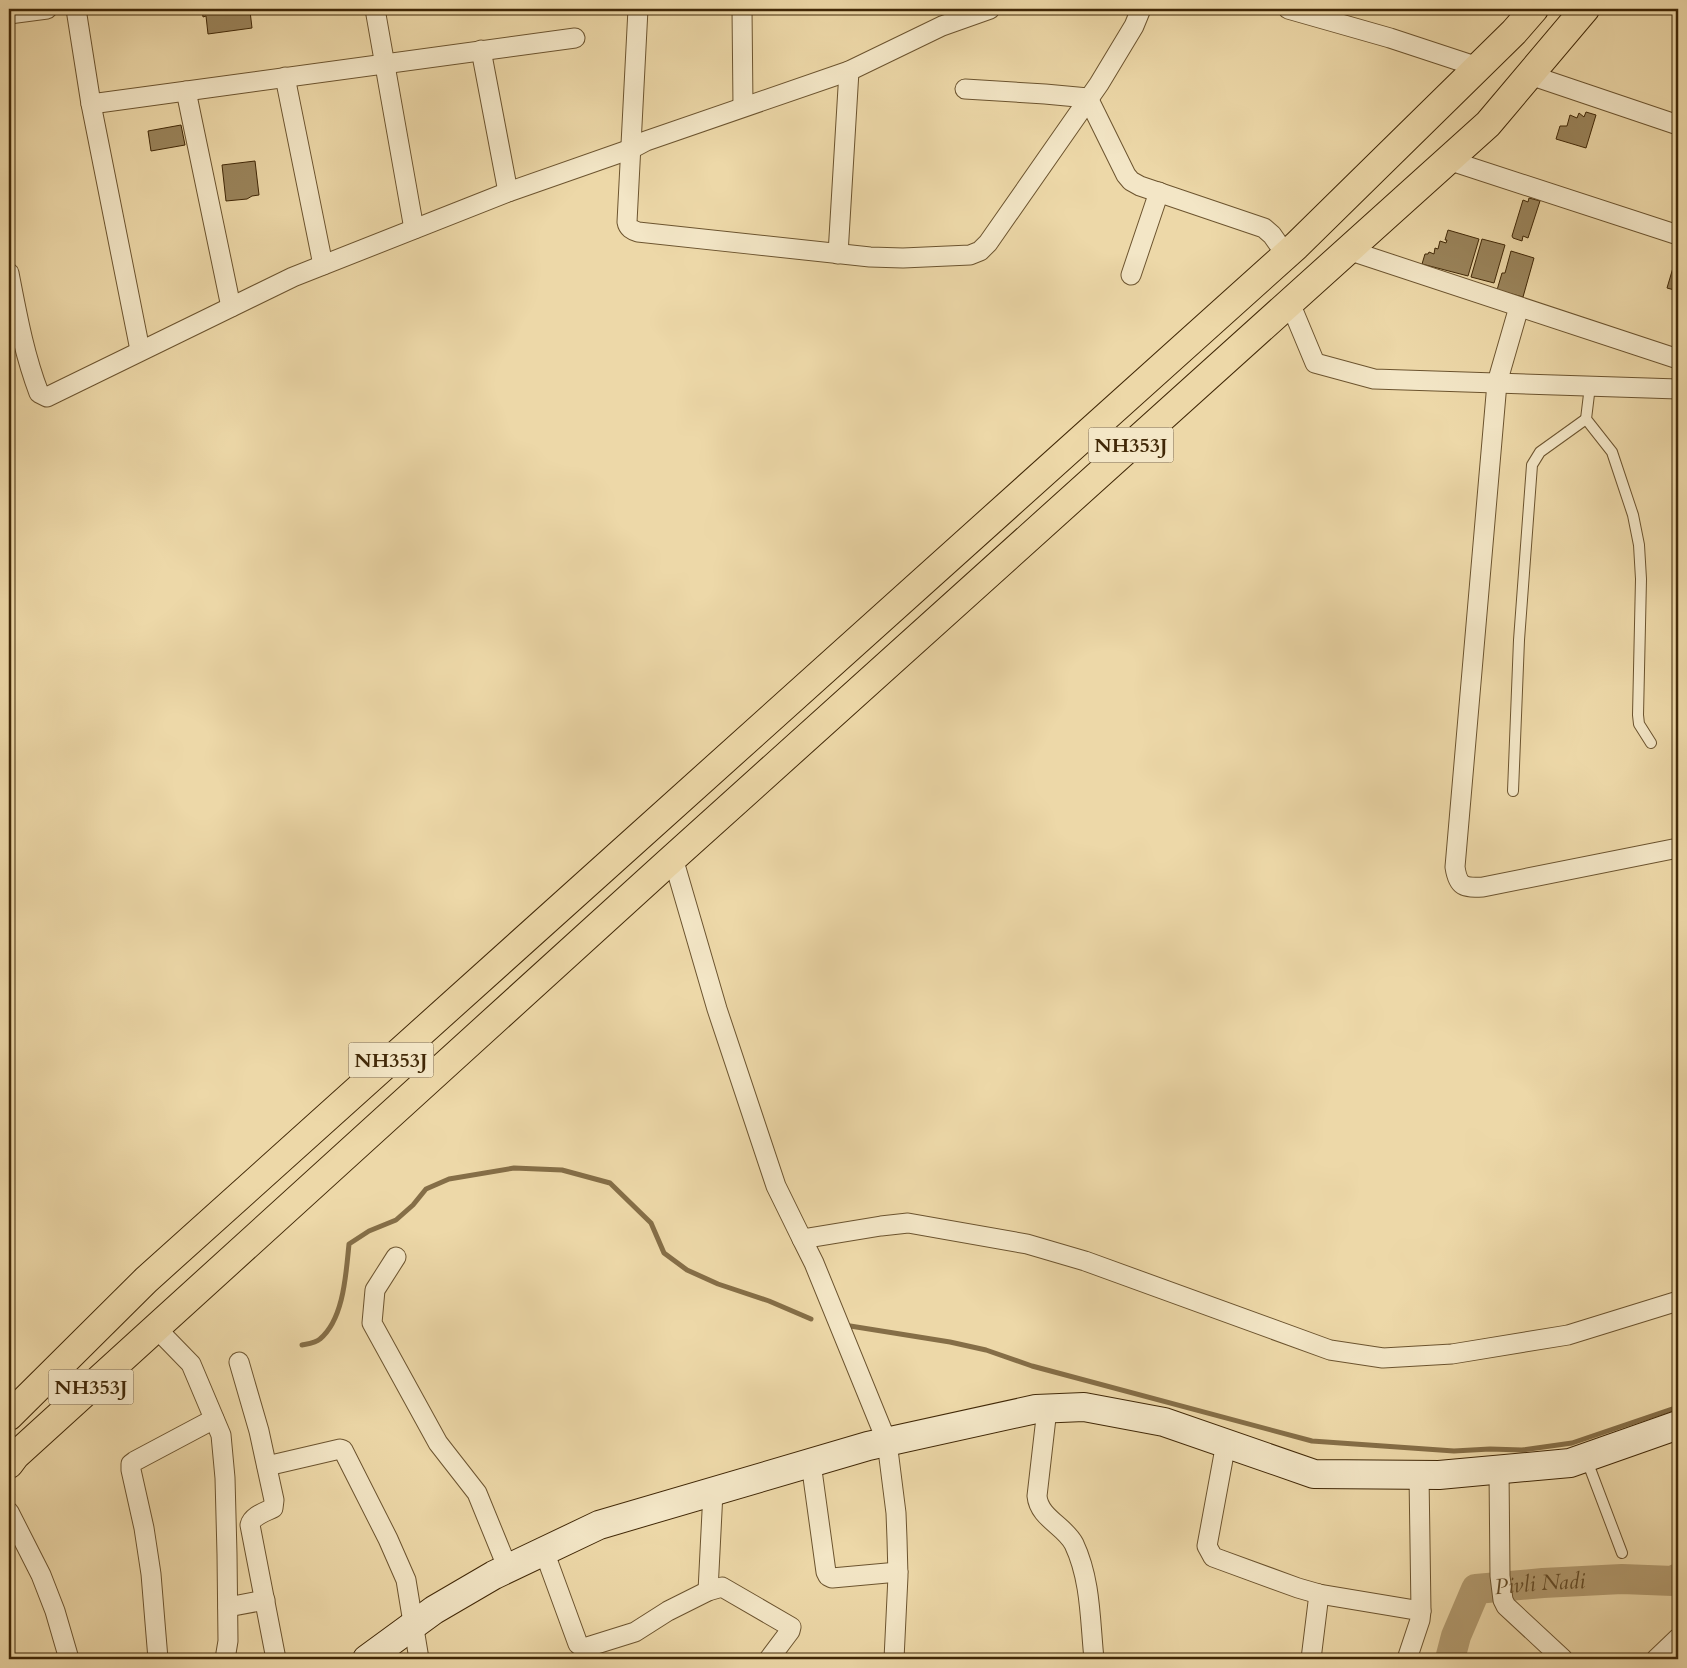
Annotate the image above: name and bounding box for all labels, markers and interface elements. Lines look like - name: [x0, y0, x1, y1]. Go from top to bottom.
- road number: NH353J: [1088, 428, 1174, 462]
- road number: NH353J: [348, 1042, 434, 1078]
- road number: NH353J: [48, 1370, 134, 1404]
- water label: Pivli Nadi: [1493, 1566, 1587, 1602]

